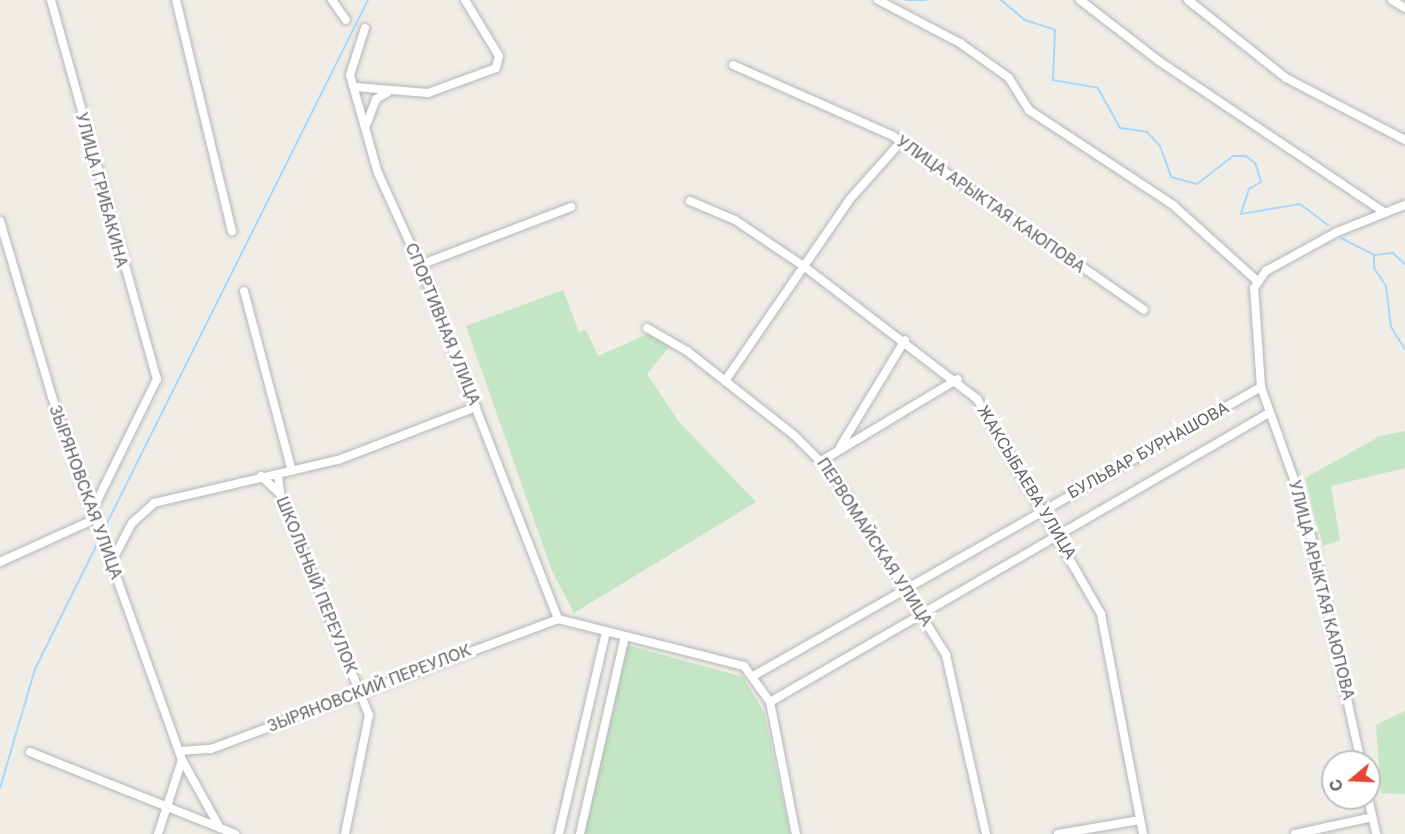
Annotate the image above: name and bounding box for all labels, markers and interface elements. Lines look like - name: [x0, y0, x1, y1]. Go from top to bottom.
- street label: УЛИЦА ГРИБАКИНА: [72, 110, 132, 270]
- street label: УЛИЦА АРЫКТАЯ КАЮПОВА: [893, 131, 1089, 277]
- street label: СПОРТИВНАЯ УЛИЦА: [402, 240, 484, 408]
- street label: БУЛЬВАР БУРНАШОВА: [1064, 398, 1232, 502]
- street label: ЗЫРЯНОВСКАЯ УЛИЦА: [46, 402, 126, 582]
- street label: ЖАКСЫБАЕВА УЛИЦА: [973, 402, 1081, 562]
- street label: ПЕРВОМАЙСКАЯ УЛИЦА: [813, 454, 937, 630]
- street label: УЛИЦА АРЫКТАЯ КАЮПОВА: [1285, 478, 1359, 702]
- street label: ШКОЛЬНЫЙ ПЕРЕУЛОК: [273, 494, 361, 676]
- street label: ЗЫРЯНОВСКИЙ ПЕРЕУЛОК: [264, 640, 474, 736]
- north arrow: [1321, 750, 1381, 810]
- text: С: [1324, 776, 1347, 794]

